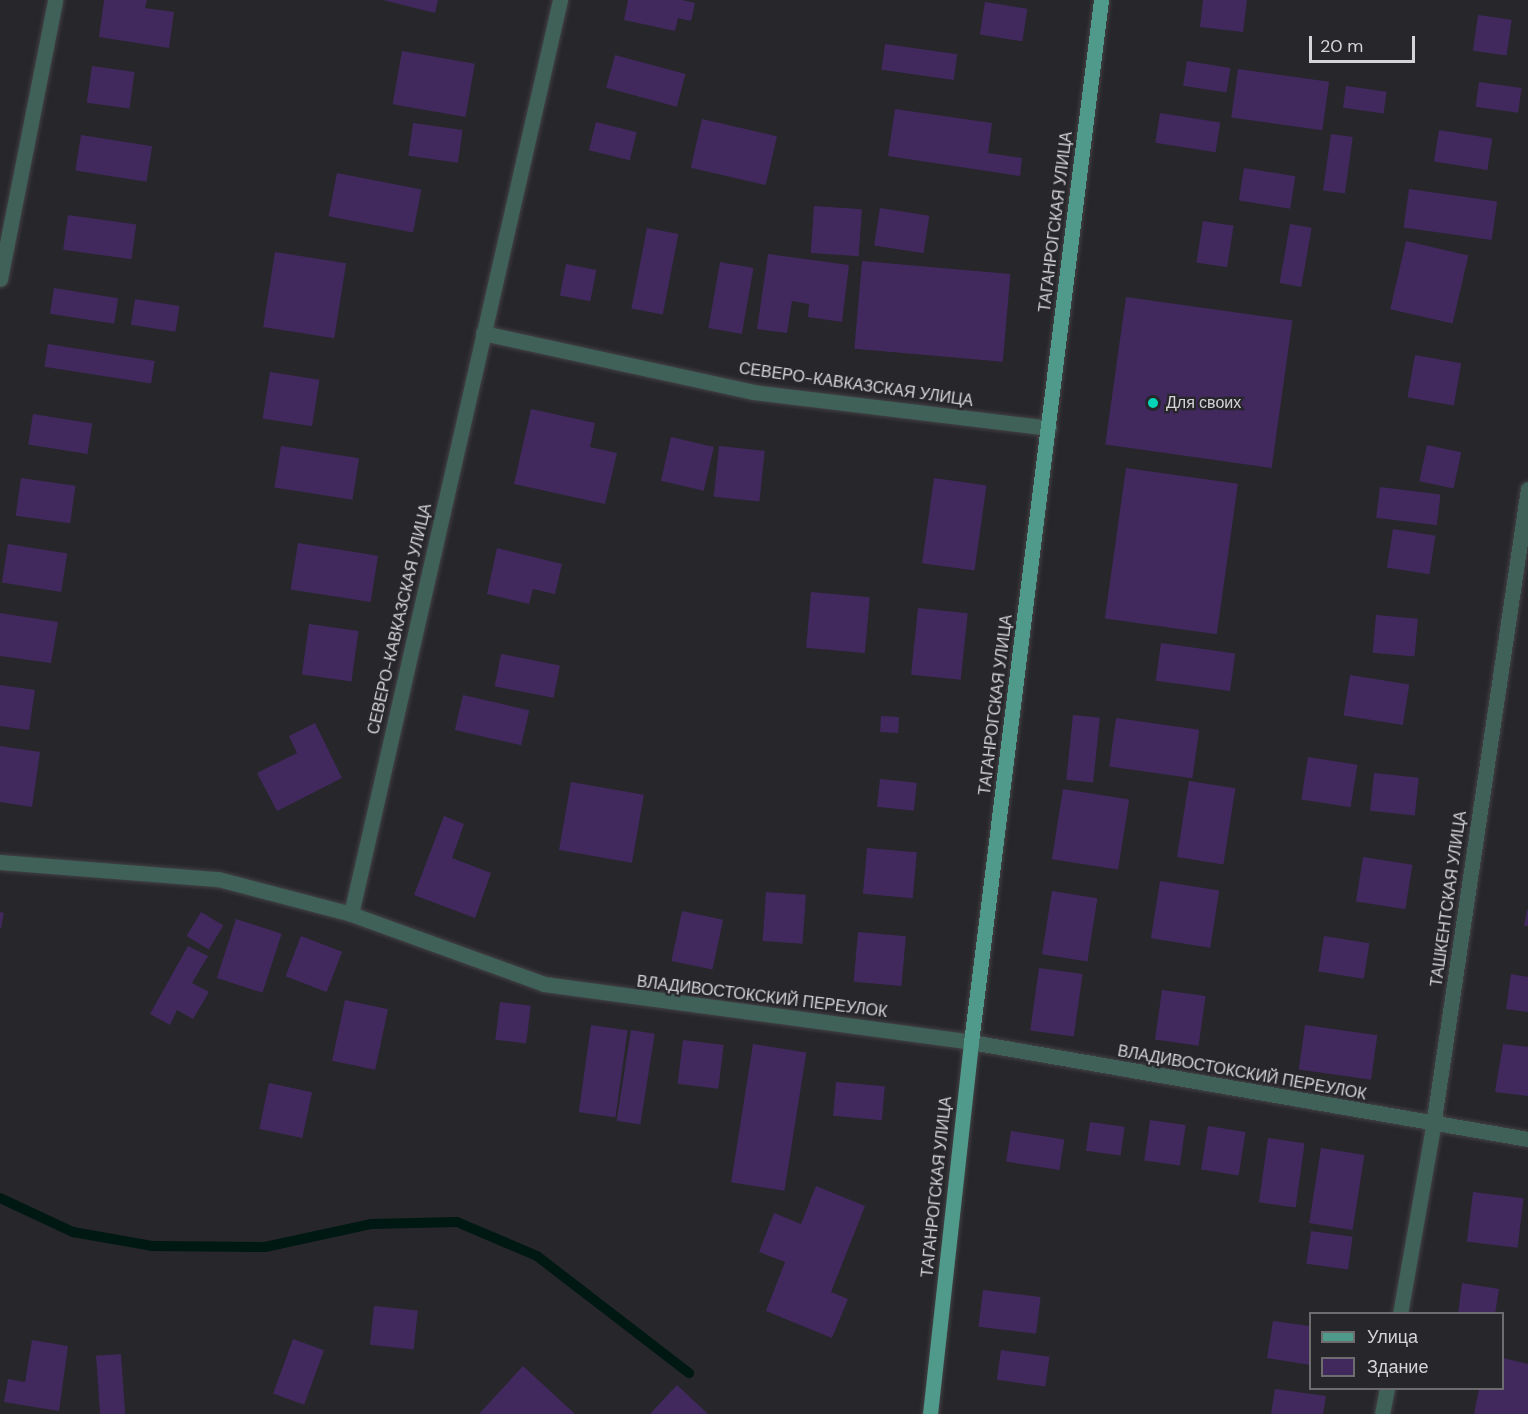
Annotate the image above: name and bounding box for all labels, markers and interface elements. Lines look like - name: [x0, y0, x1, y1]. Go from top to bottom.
- scale bar: [1312, 24, 1418, 62]
- text: 20 m: [1320, 34, 1363, 58]
- street label: ТАГАНРОГСКАЯ УЛИЦА: [1035, 131, 1077, 313]
- street label: СЕВЕРО-КАВКАЗСКАЯ УЛИЦА: [738, 359, 974, 411]
- place label: Для своих: [1166, 393, 1241, 413]
- marker: Для своих: [1144, 394, 1162, 412]
- street label: СЕВЕРО-КАВКАЗСКАЯ УЛИЦА: [364, 502, 436, 736]
- street label: ТАГАНРОГСКАЯ УЛИЦА: [975, 614, 1017, 796]
- street label: ТАШКЕНТСКАЯ УЛИЦА: [1427, 810, 1471, 988]
- street label: ВЛАДИВОСТОКСКИЙ ПЕРЕУЛОК: [636, 972, 888, 1022]
- street label: ВЛАДИВОСТОКСКИЙ ПЕРЕУЛОК: [1116, 1042, 1368, 1104]
- street label: ТАГАНРОГСКАЯ УЛИЦА: [918, 1096, 956, 1278]
- legend: [1309, 1312, 1504, 1390]
- text: Улица: [1367, 1325, 1418, 1349]
- text: Здание: [1367, 1355, 1428, 1379]

